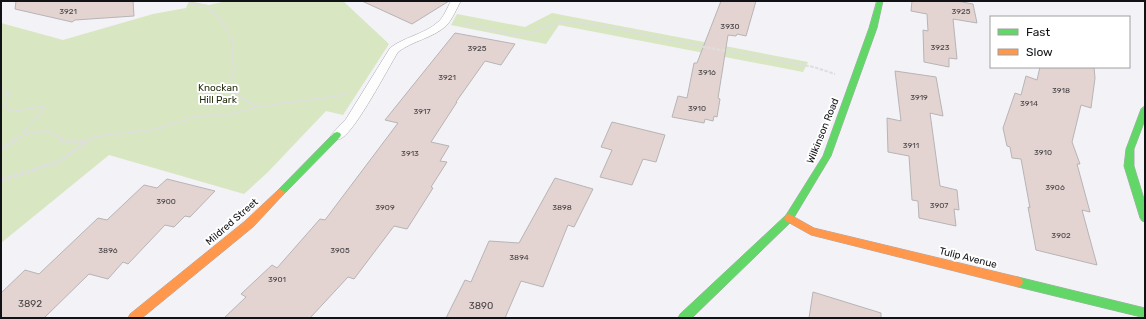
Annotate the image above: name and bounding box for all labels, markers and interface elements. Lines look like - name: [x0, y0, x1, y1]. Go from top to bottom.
- house number: 3921: [59, 7, 77, 16]
- house number: 3925: [952, 7, 971, 16]
- legend: [990, 16, 1130, 68]
- house number: 3930: [720, 22, 740, 31]
- text: Fast: [1026, 25, 1050, 39]
- house number: 3923: [930, 43, 950, 52]
- house number: 3925: [468, 44, 487, 53]
- text: Slow: [1026, 45, 1053, 59]
- house number: 3916: [698, 68, 716, 77]
- house number: 3921: [438, 73, 456, 82]
- park label: Knockan Hill Park: [198, 82, 238, 106]
- house number: 3918: [1052, 86, 1070, 95]
- house number: 3919: [910, 93, 928, 102]
- street label: Wilkinson Road: [804, 96, 842, 165]
- house number: 3914: [1020, 99, 1038, 108]
- house number: 3910: [688, 104, 706, 113]
- house number: 3917: [413, 107, 431, 116]
- house number: 3911: [903, 141, 919, 150]
- house number: 3910: [1034, 148, 1052, 157]
- house number: 3913: [401, 149, 419, 158]
- house number: 3906: [1045, 183, 1065, 192]
- street label: Mildred Street: [203, 196, 261, 248]
- house number: 3900: [156, 197, 176, 206]
- house number: 3907: [930, 201, 948, 210]
- house number: 3909: [375, 203, 395, 212]
- house number: 3898: [552, 203, 572, 212]
- house number: 3902: [1051, 231, 1071, 240]
- street label: Tulip Avenue: [938, 245, 998, 271]
- house number: 3896: [98, 246, 118, 255]
- house number: 3905: [330, 246, 350, 255]
- house number: 3894: [509, 253, 529, 262]
- house number: 3901: [268, 275, 286, 284]
- house number: 3892: [18, 298, 42, 310]
- house number: 3890: [469, 300, 493, 312]

